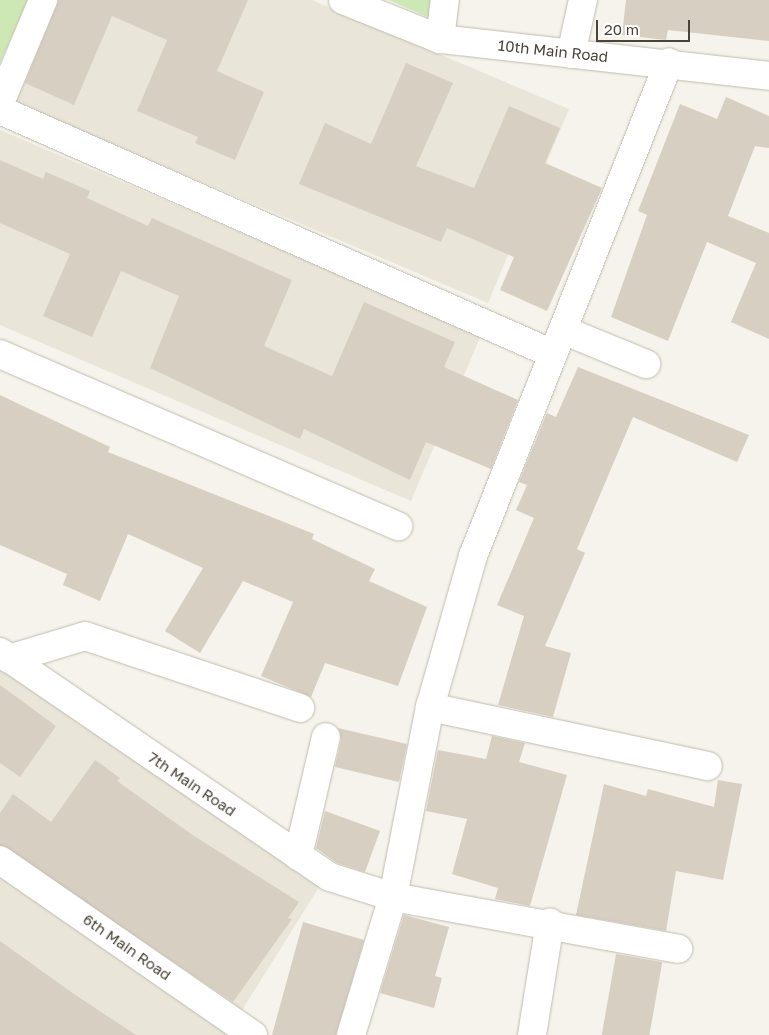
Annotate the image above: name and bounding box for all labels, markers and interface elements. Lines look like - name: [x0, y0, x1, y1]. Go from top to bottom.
- scale bar: [599, 10, 693, 42]
- text: 20 m: [604, 20, 639, 38]
- street label: 10th Main Road: [497, 36, 609, 66]
- street label: 7th Main Road: [145, 748, 239, 820]
- street label: 6th Main Road: [80, 910, 174, 984]

